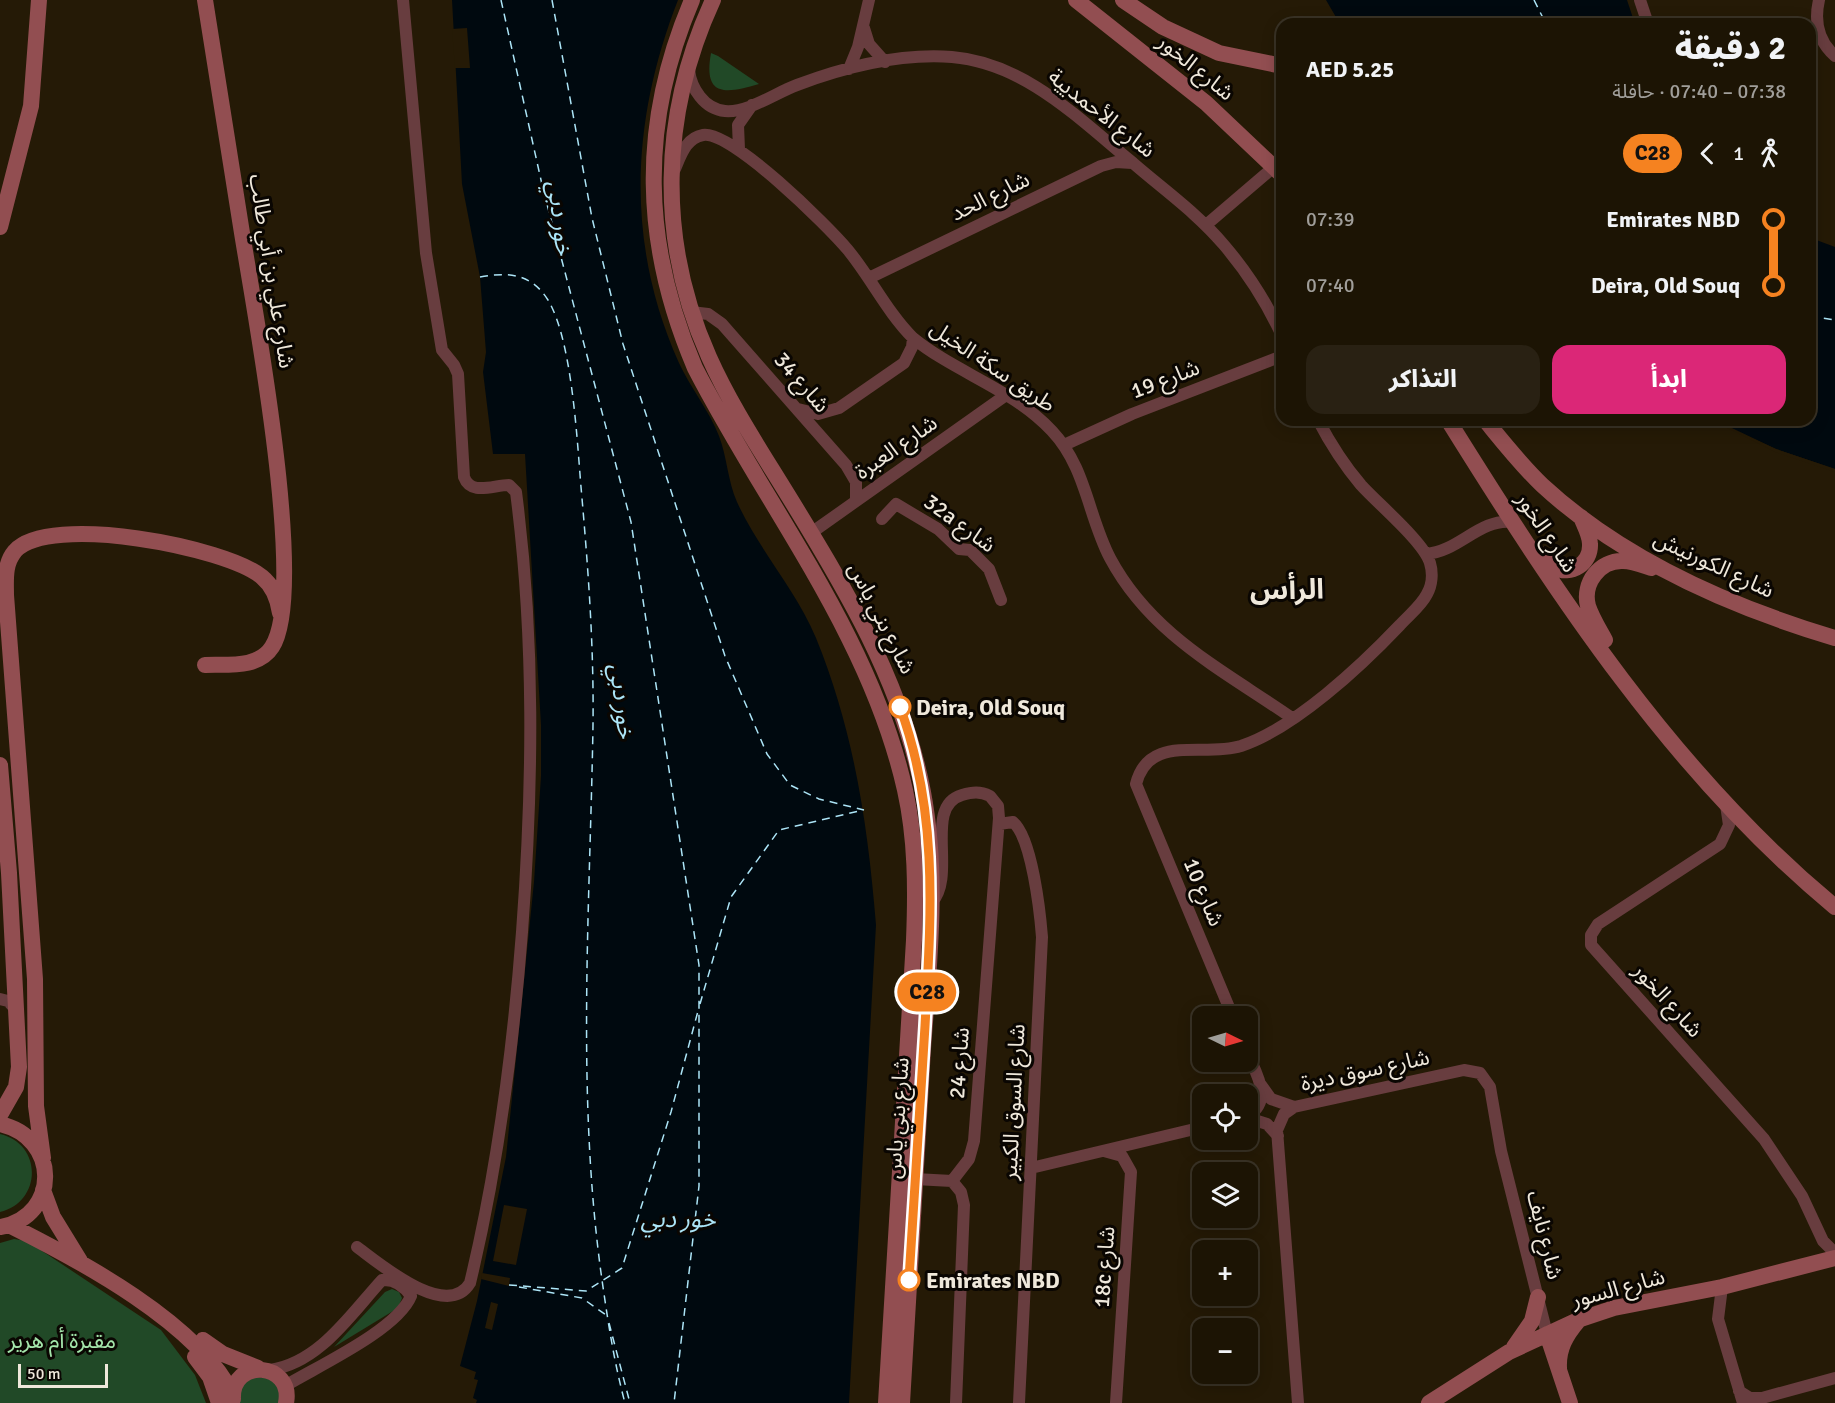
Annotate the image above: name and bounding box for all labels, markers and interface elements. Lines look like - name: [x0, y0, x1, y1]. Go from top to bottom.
- street label: شارع الخور: [1149, 27, 1240, 109]
- text: 2 دقيقة: [1675, 28, 1786, 69]
- text: AED 5.25: [1306, 56, 1394, 83]
- street label: شارع الأحمديية: [1041, 63, 1161, 166]
- text: 07:38 – 07:40 · حافلة: [1612, 79, 1786, 104]
- icon: back: [1691, 137, 1724, 170]
- icon: walk: [1753, 137, 1786, 170]
- text: C28: [1635, 140, 1670, 166]
- text: 1: [1733, 141, 1744, 166]
- street label: شارع الحد: [946, 165, 1035, 229]
- street label: شارع علي بن أبي طالب: [240, 172, 301, 371]
- water label: خور دبي: [537, 179, 580, 258]
- text: Emirates NBD: [1606, 206, 1740, 233]
- text: 07:39: [1306, 207, 1355, 232]
- text: Deira, Old Souq: [1591, 272, 1740, 299]
- text: 07:40: [1306, 273, 1355, 298]
- street label: طريق سكة الخيل: [925, 314, 1061, 418]
- button: التذاكر: [1306, 345, 1540, 414]
- button: ابدأ: [1552, 345, 1786, 414]
- street label: شارع 34: [766, 346, 836, 420]
- street label: شارع 19: [1127, 354, 1204, 407]
- street label: شارع العبرة: [850, 409, 944, 488]
- street label: شارع الخور: [1507, 486, 1584, 579]
- street label: 32a شارع: [917, 488, 1001, 561]
- street label: شارع الكورنيش: [1648, 524, 1778, 606]
- street label: شارع بني ياس: [840, 558, 922, 680]
- district label: الرأس: [1250, 571, 1324, 607]
- water label: خور دبي: [599, 662, 642, 741]
- place label: Deira, Old Souq: [916, 694, 1065, 721]
- marker: Deira, Old Souq: [889, 696, 911, 718]
- street label: شارع 10: [1175, 854, 1230, 931]
- street label: شارع الخور: [1625, 956, 1709, 1045]
- line badge: C28: [892, 972, 962, 1012]
- text: C28: [909, 979, 945, 1005]
- north arrow: [1192, 1006, 1258, 1072]
- map controls: [1192, 1006, 1258, 1384]
- street label: شارع السوق الكبير: [995, 1023, 1034, 1182]
- street label: شارع 24: [943, 1026, 978, 1100]
- street label: شارع سوق ديرة: [1298, 1043, 1433, 1100]
- street label: شارع بني ياس: [879, 1056, 918, 1180]
- button: locate: [1192, 1084, 1258, 1150]
- button: layers: [1192, 1162, 1258, 1228]
- street label: شارع نايف: [1518, 1188, 1569, 1283]
- water label: خور دبي: [640, 1204, 716, 1238]
- street label: 18c شارع: [1088, 1225, 1123, 1309]
- button: +: [1192, 1240, 1258, 1306]
- street label: شارع السور: [1567, 1263, 1669, 1317]
- place label: Emirates NBD: [926, 1267, 1060, 1294]
- marker: Emirates NBD: [898, 1269, 920, 1291]
- button: −: [1192, 1318, 1258, 1384]
- park label: مقبرة أم هرير: [7, 1327, 116, 1357]
- scale bar: [18, 1361, 108, 1388]
- text: 50 m: [27, 1364, 61, 1384]

